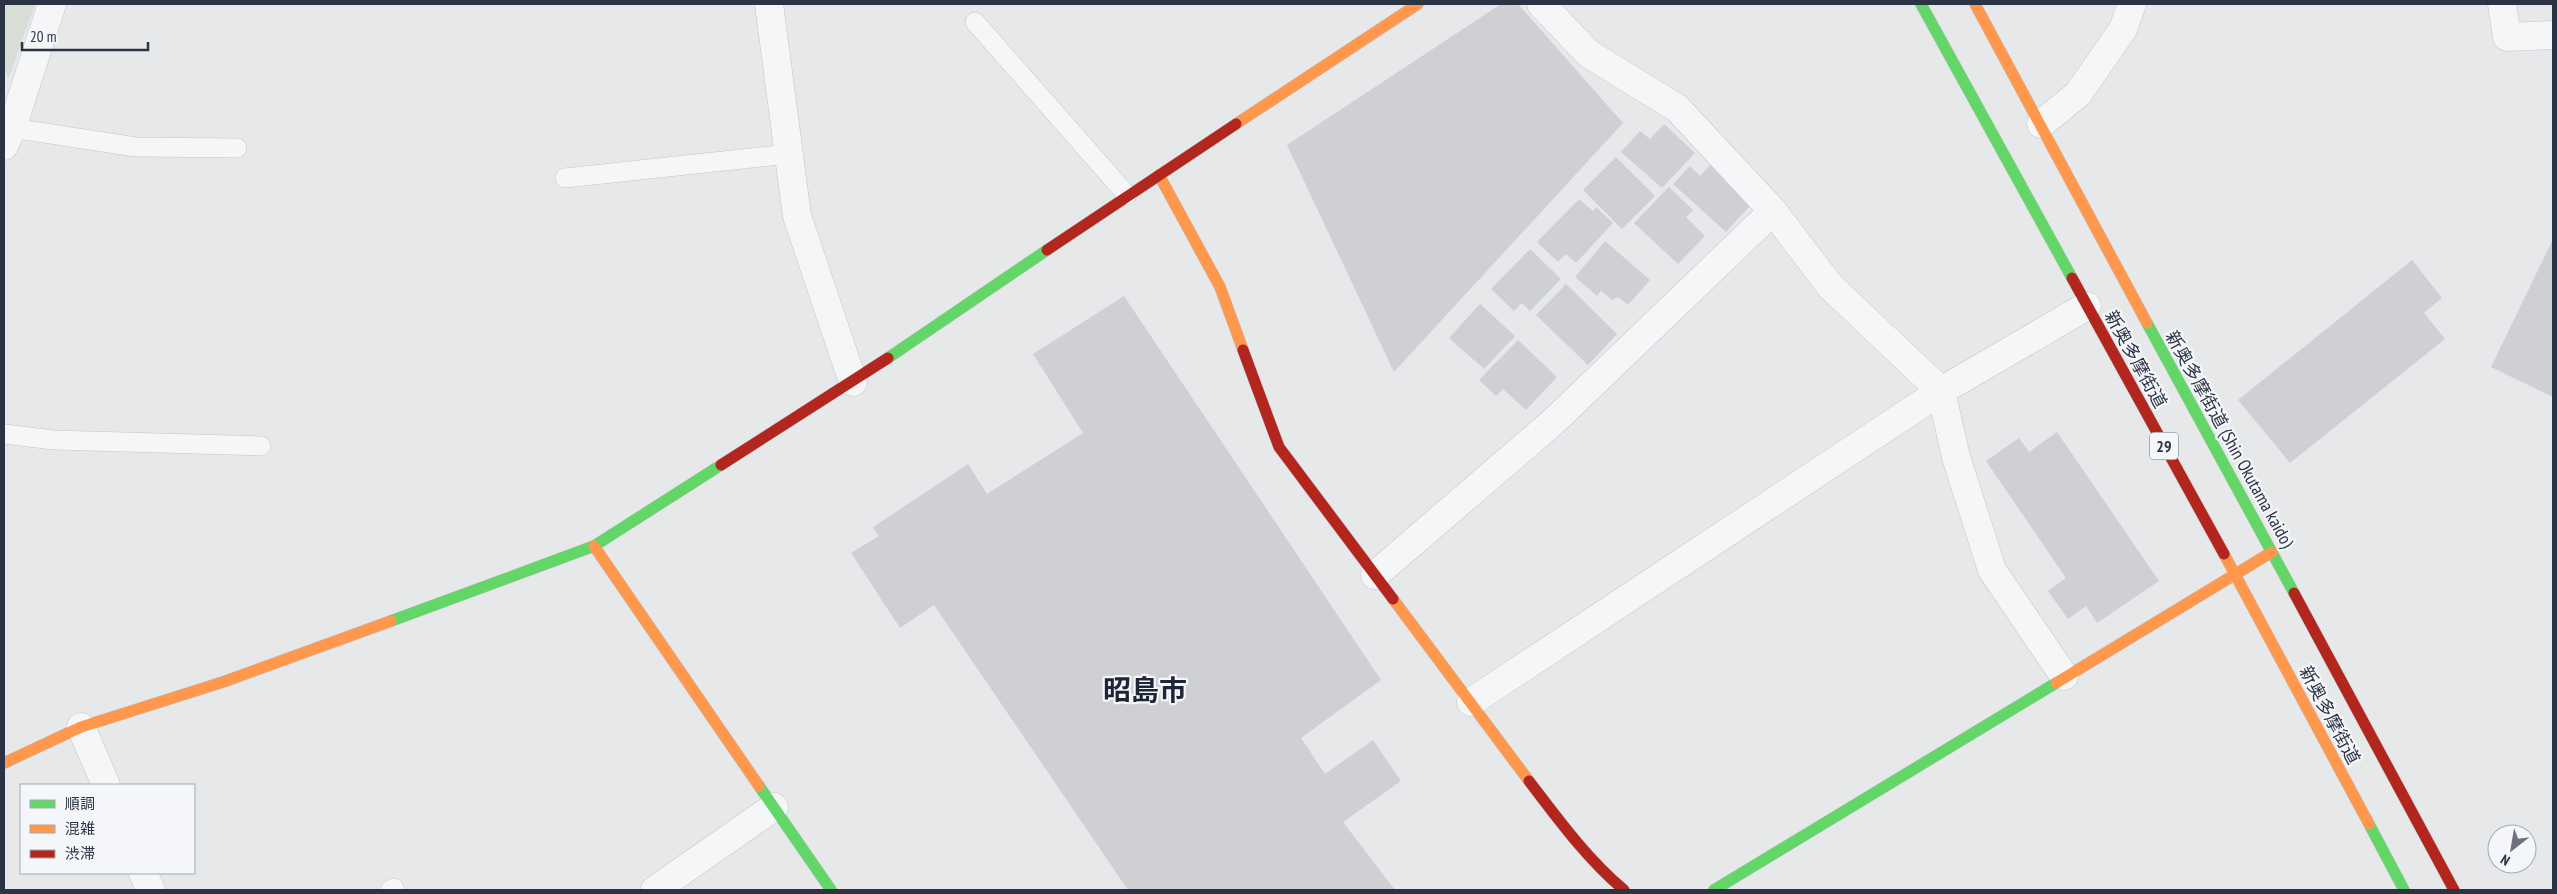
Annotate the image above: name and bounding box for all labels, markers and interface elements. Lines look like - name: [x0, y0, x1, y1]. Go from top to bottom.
- scale bar: [22, 20, 149, 52]
- text: 20 m: [30, 27, 56, 46]
- street label: 新奥多摩街道: [2100, 306, 2172, 412]
- street label: 新奥多摩街道 (Shin Okutama kaido): [2161, 326, 2300, 552]
- road number: 29: [2150, 432, 2178, 460]
- street label: 新奥多摩街道: [2294, 662, 2366, 768]
- district label: 昭島市: [1103, 671, 1187, 708]
- legend: [20, 784, 195, 874]
- text: 順調: [65, 794, 95, 813]
- text: 混雑: [65, 819, 95, 838]
- north arrow: [2487, 824, 2537, 874]
- text: 渋滞: [65, 844, 95, 863]
- text: N: [2497, 850, 2513, 870]

